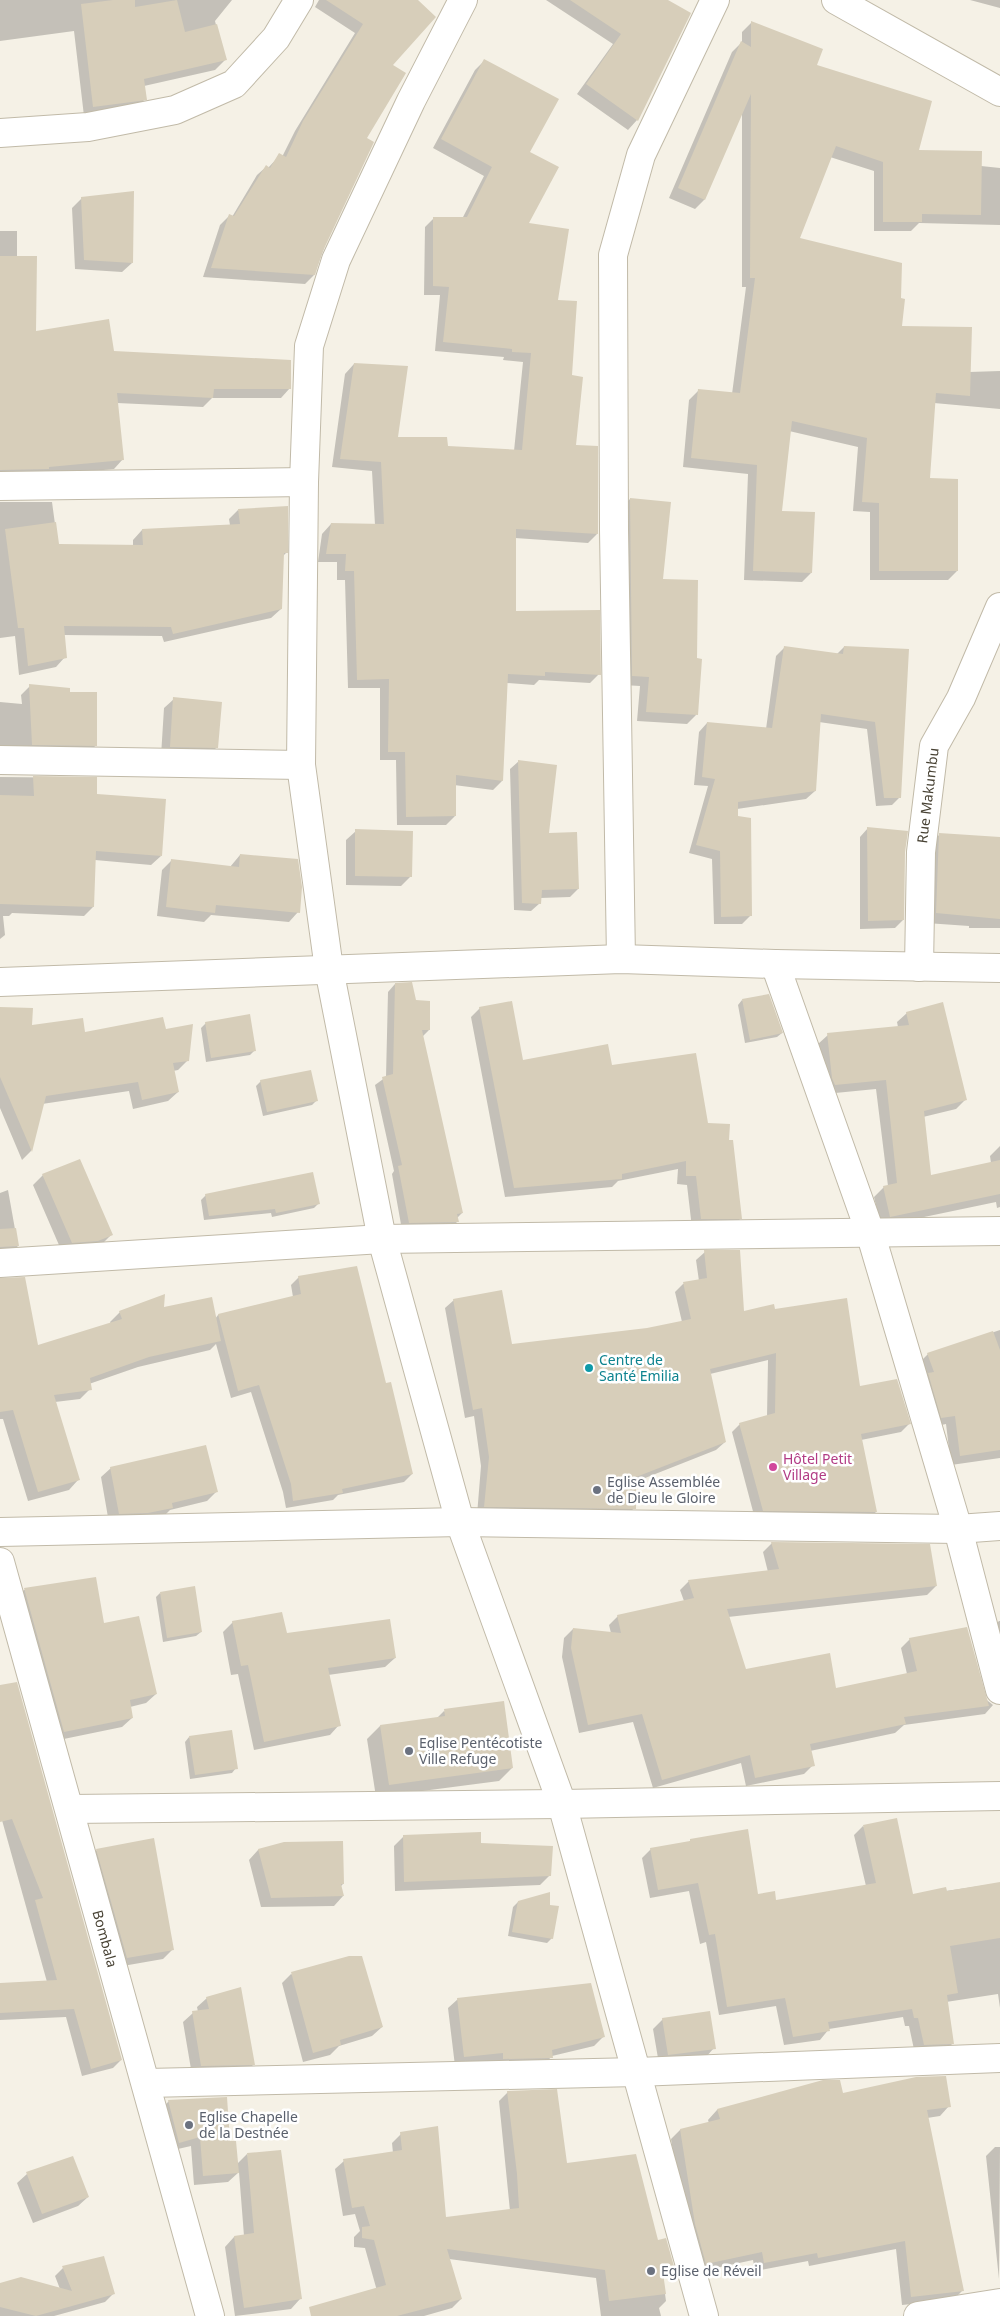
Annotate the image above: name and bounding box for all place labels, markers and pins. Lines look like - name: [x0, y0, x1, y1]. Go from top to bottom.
- place label: Centre de Santé Emilia: [599, 1350, 679, 1385]
- marker: Centre de Santé Emilia: [583, 1362, 595, 1374]
- place label: Hôtel Petit Village: [783, 1449, 852, 1484]
- marker: Hôtel Petit Village: [767, 1461, 779, 1473]
- place label: Eglise Assemblée de Dieu le Gloire: [607, 1472, 720, 1507]
- marker: Eglise Assemblée de Dieu le Gloire: [591, 1484, 603, 1496]
- place label: Eglise Pentécotiste Ville Refuge: [419, 1733, 542, 1768]
- marker: Eglise Pentécotiste Ville Refuge: [403, 1745, 415, 1757]
- place label: Eglise Chapelle de la Destnée: [199, 2107, 298, 2142]
- marker: Eglise Chapelle de la Destnée: [183, 2119, 195, 2131]
- place label: Eglise de Réveil: [661, 2261, 762, 2280]
- marker: Eglise de Réveil: [645, 2265, 657, 2277]

